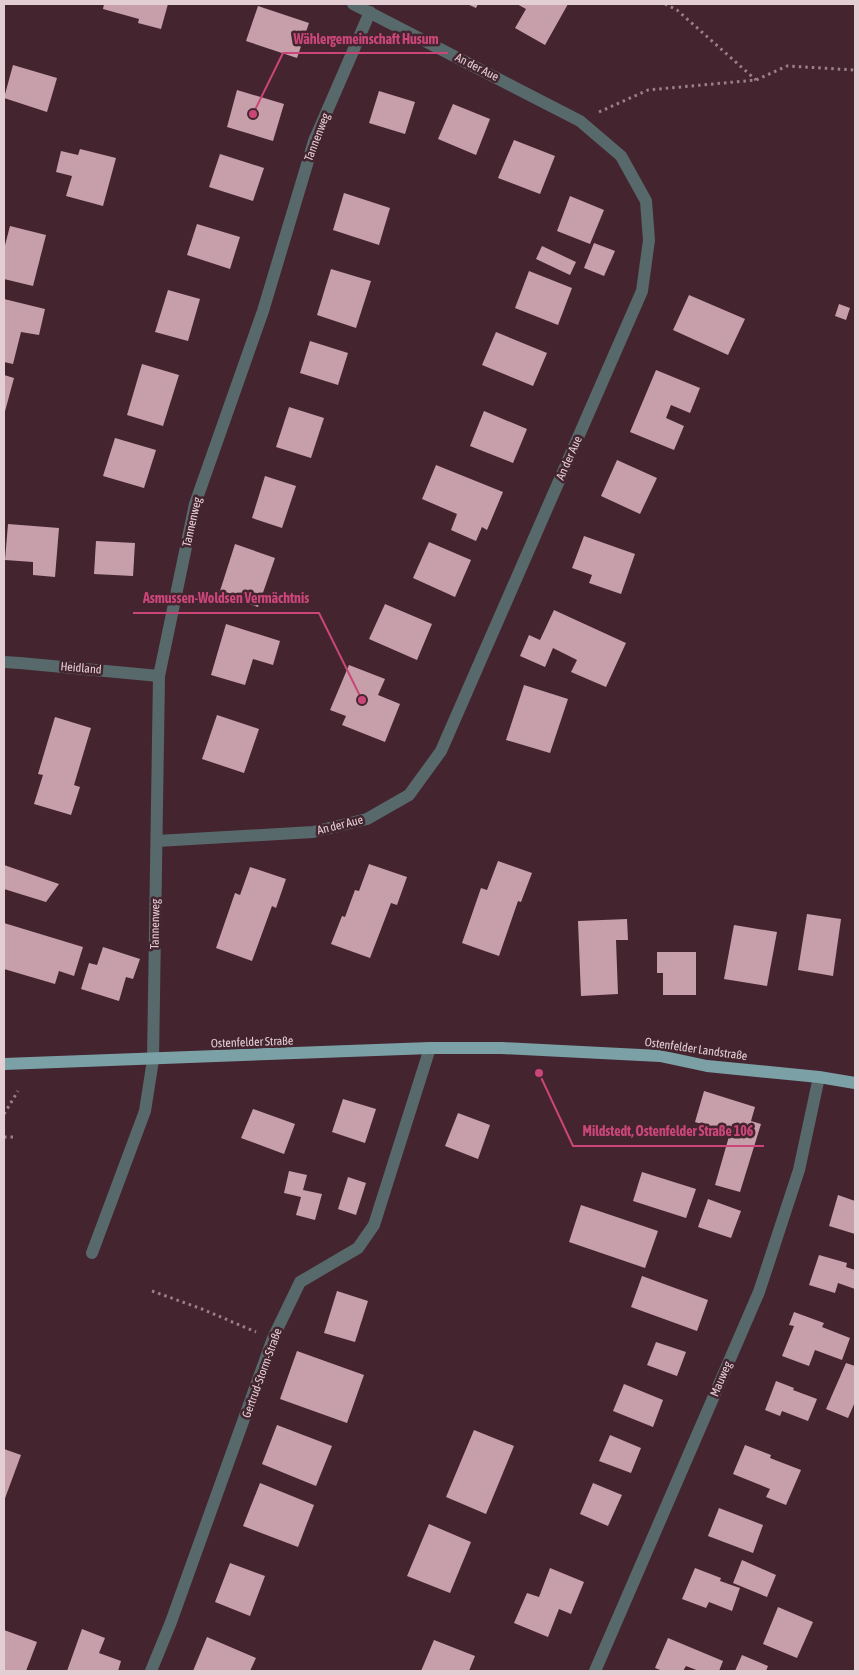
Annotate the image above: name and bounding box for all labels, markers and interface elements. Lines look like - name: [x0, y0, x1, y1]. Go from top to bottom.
- callout: Wählergemeinschaft Husum: [283, 24, 448, 53]
- text: Wählergemeinschaft Husum: [292, 31, 439, 47]
- street label: An der Aue: [453, 50, 501, 84]
- street label: Tannenweg: [301, 110, 333, 163]
- street label: An der Aue: [553, 434, 585, 482]
- street label: Tannenweg: [179, 495, 205, 548]
- callout: Asmussen-Woldsen Vermächtnis: [133, 584, 319, 613]
- text: Asmussen-Woldsen Vermächtnis: [142, 590, 309, 606]
- street label: Heidland: [60, 659, 102, 677]
- street label: An der Aue: [316, 813, 364, 837]
- street label: Tannenweg: [148, 898, 162, 949]
- street label: Ostenfelder Straße: [211, 1034, 293, 1050]
- street label: Ostenfelder Landstraße: [644, 1035, 748, 1063]
- callout: Mildstedt, Ostenfelder Straße 106: [573, 1117, 764, 1146]
- text: Mildstedt, Ostenfelder Straße 106: [583, 1123, 754, 1139]
- street label: Gertrud-Storm-Straße: [239, 1326, 285, 1420]
- street label: Mauweg: [707, 1358, 735, 1399]

